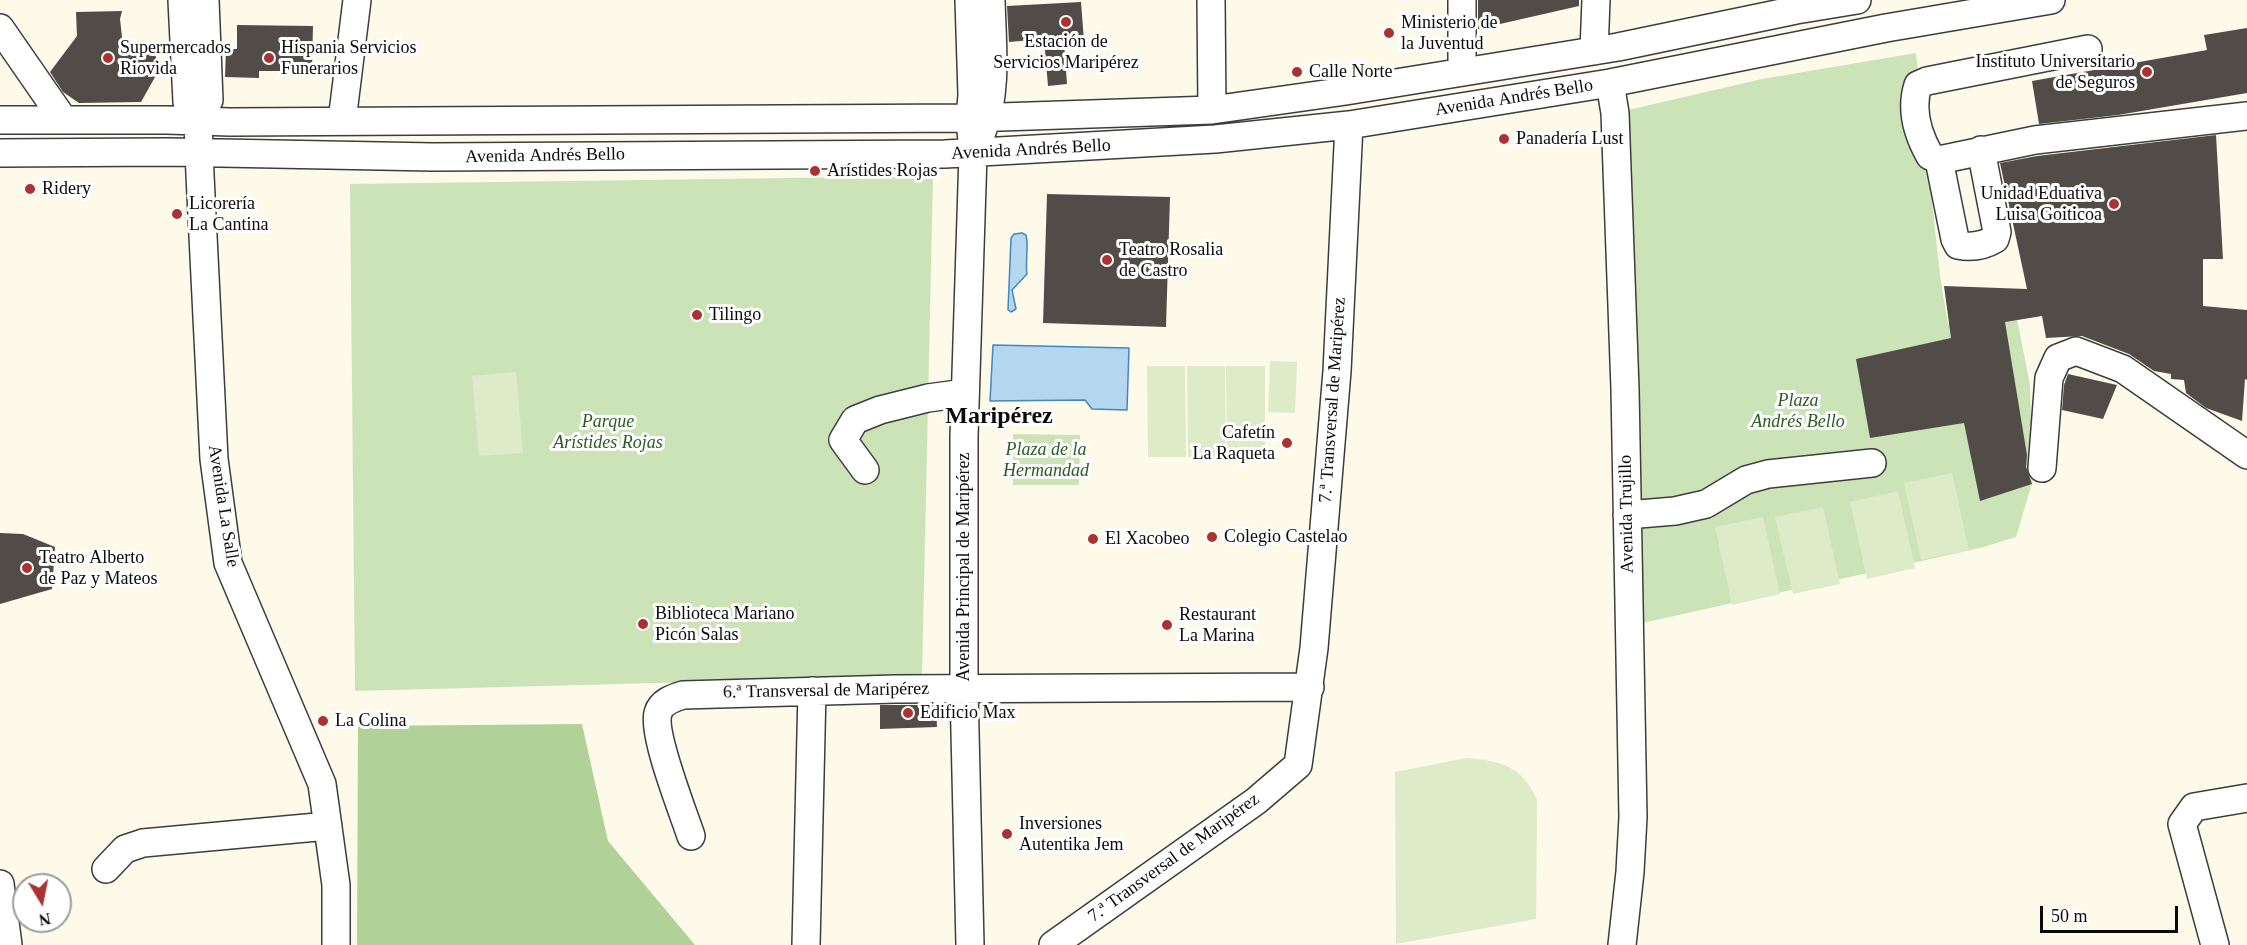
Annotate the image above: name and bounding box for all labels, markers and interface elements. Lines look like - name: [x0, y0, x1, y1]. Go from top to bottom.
- place label: Ministerio de la Juventud: [1401, 12, 1497, 54]
- marker: Estación de Servicios Maripérez: [1059, 15, 1073, 29]
- marker: Ministerio de la Juventud: [1382, 26, 1396, 40]
- place label: Estación de Servicios Maripérez: [993, 31, 1139, 74]
- place label: Supermercados Riovida: [120, 37, 231, 80]
- place label: Hispania Servicios Funerarios: [281, 37, 416, 80]
- marker: Supermercados Riovida: [101, 51, 115, 65]
- marker: Hispania Servicios Funerarios: [262, 51, 276, 65]
- place label: Instituto Universitario de Seguros: [1976, 51, 2135, 94]
- place label: Calle Norte: [1309, 61, 1392, 83]
- marker: Calle Norte: [1290, 65, 1304, 79]
- marker: Instituto Universitario de Seguros: [2140, 65, 2154, 79]
- street label: Avenida Andrés Bello: [1433, 75, 1595, 121]
- place label: Panadería Lust: [1516, 128, 1623, 150]
- marker: Panadería Lust: [1497, 132, 1511, 146]
- street label: Avenida Andrés Bello: [951, 135, 1111, 165]
- street label: Avenida Andrés Bello: [465, 144, 625, 168]
- place label: Arístides Rojas: [827, 160, 937, 182]
- marker: Arístides Rojas: [808, 164, 822, 178]
- place label: Ridery: [42, 178, 91, 200]
- marker: Ridery: [23, 182, 37, 196]
- place label: Unidad Eduativa Luisa Goiticoa: [1981, 183, 2102, 226]
- place label: Licorería La Cantina: [189, 193, 268, 236]
- marker: Unidad Eduativa Luisa Goiticoa: [2107, 197, 2121, 211]
- marker: Licorería La Cantina: [170, 207, 184, 221]
- place label: Teatro Rosalia de Castro: [1119, 239, 1223, 282]
- marker: Teatro Rosalia de Castro: [1100, 253, 1114, 267]
- street label: 7.ª Transversal de Maripérez: [1315, 296, 1351, 504]
- place label: Tilingo: [709, 304, 761, 326]
- marker: Tilingo: [690, 308, 704, 322]
- park label: Plaza Andrés Bello: [1751, 390, 1845, 432]
- district label: Maripérez: [945, 403, 1053, 431]
- park label: Parque Arístides Rojas: [553, 411, 663, 454]
- place label: Cafetín La Raqueta: [1193, 422, 1275, 464]
- marker: Cafetín La Raqueta: [1280, 436, 1294, 450]
- park label: Plaza de la Hermandad: [1003, 439, 1089, 482]
- street label: Avenida La Salle: [203, 443, 243, 569]
- street label: Avenida Principal de Maripérez: [953, 452, 975, 682]
- street label: Avenida Trujillo: [1615, 455, 1639, 573]
- place label: Colegio Castelao: [1224, 526, 1347, 548]
- place label: El Xacobeo: [1105, 528, 1189, 550]
- marker: Colegio Castelao: [1205, 530, 1219, 544]
- marker: El Xacobeo: [1086, 532, 1100, 546]
- place label: Teatro Alberto de Paz y Mateos: [39, 547, 157, 590]
- marker: Teatro Alberto de Paz y Mateos: [20, 561, 34, 575]
- place label: Biblioteca Mariano Picón Salas: [655, 603, 794, 646]
- place label: Restaurant La Marina: [1179, 604, 1256, 646]
- marker: Biblioteca Mariano Picón Salas: [636, 617, 650, 631]
- marker: Restaurant La Marina: [1160, 618, 1174, 632]
- street label: 6.ª Transversal de Maripérez: [723, 678, 929, 704]
- place label: Edificio Max: [920, 702, 1015, 724]
- marker: Edificio Max: [901, 706, 915, 720]
- place label: La Colina: [335, 710, 406, 732]
- marker: La Colina: [316, 714, 330, 728]
- street label: 7.ª Transversal de Maripérez: [1084, 789, 1264, 927]
- place label: Inversiones Autentika Jem: [1019, 813, 1123, 856]
- marker: Inversiones Autentika Jem: [1000, 827, 1014, 841]
- north arrow: [12, 873, 72, 933]
- scale bar: [2043, 894, 2181, 932]
- text: 50 m: [2051, 906, 2088, 926]
- text: N: [38, 910, 52, 929]

